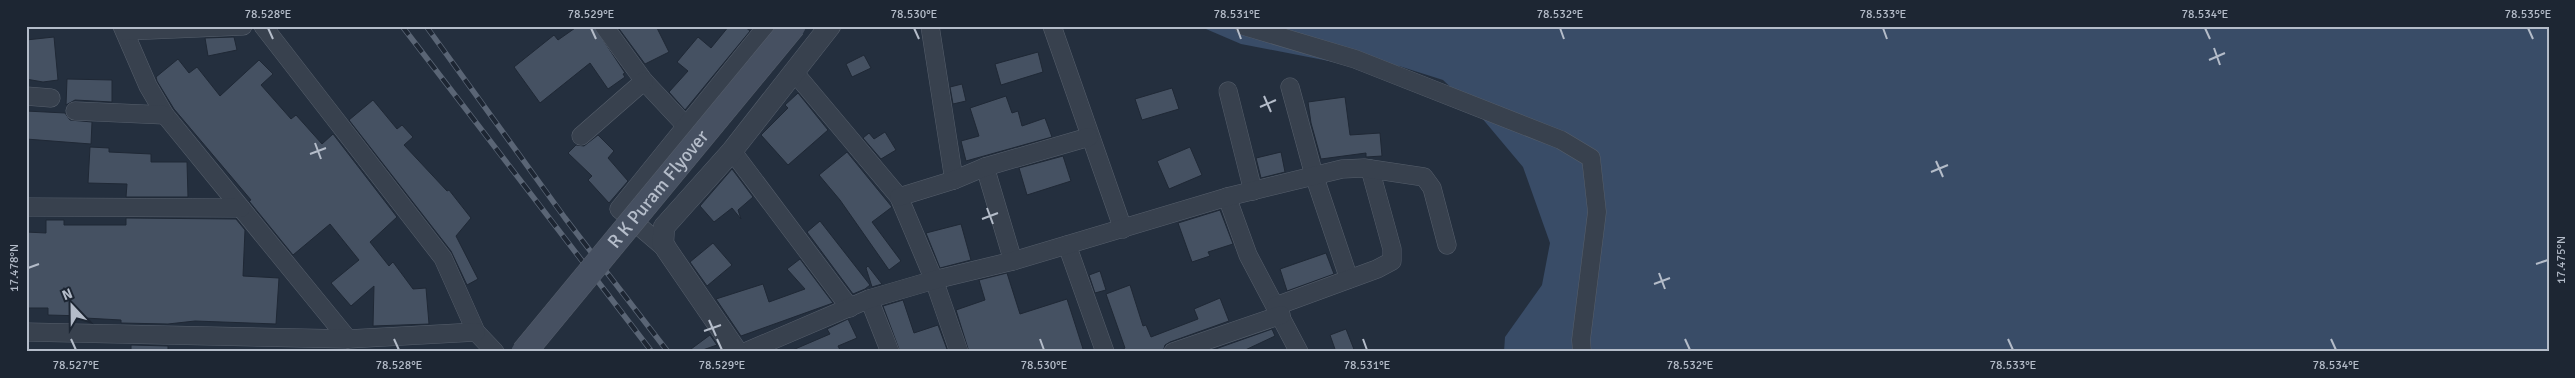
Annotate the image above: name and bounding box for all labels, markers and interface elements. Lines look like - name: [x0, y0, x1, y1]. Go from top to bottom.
- text: 78.528°E: [245, 7, 292, 22]
- text: 78.529°E: [568, 7, 615, 22]
- text: 78.530°E: [891, 7, 938, 22]
- text: 78.531°E: [1214, 7, 1261, 22]
- text: 78.532°E: [1537, 7, 1584, 22]
- text: 78.533°E: [1860, 7, 1907, 22]
- text: 78.534°E: [2182, 7, 2229, 22]
- text: 78.535°E: [2505, 7, 2552, 22]
- street label: R K Puram Flyover: [602, 125, 714, 253]
- text: 17.475°N: [2554, 236, 2569, 284]
- text: 17.478°N: [7, 244, 22, 292]
- north arrow: [48, 280, 98, 330]
- text: N: [60, 285, 75, 304]
- text: 78.527°E: [53, 358, 100, 373]
- text: 78.528°E: [376, 358, 423, 373]
- text: 78.529°E: [699, 358, 746, 373]
- text: 78.530°E: [1021, 358, 1068, 373]
- text: 78.531°E: [1344, 358, 1391, 373]
- text: 78.532°E: [1667, 358, 1714, 373]
- text: 78.533°E: [1990, 358, 2037, 373]
- text: 78.534°E: [2313, 358, 2360, 373]

